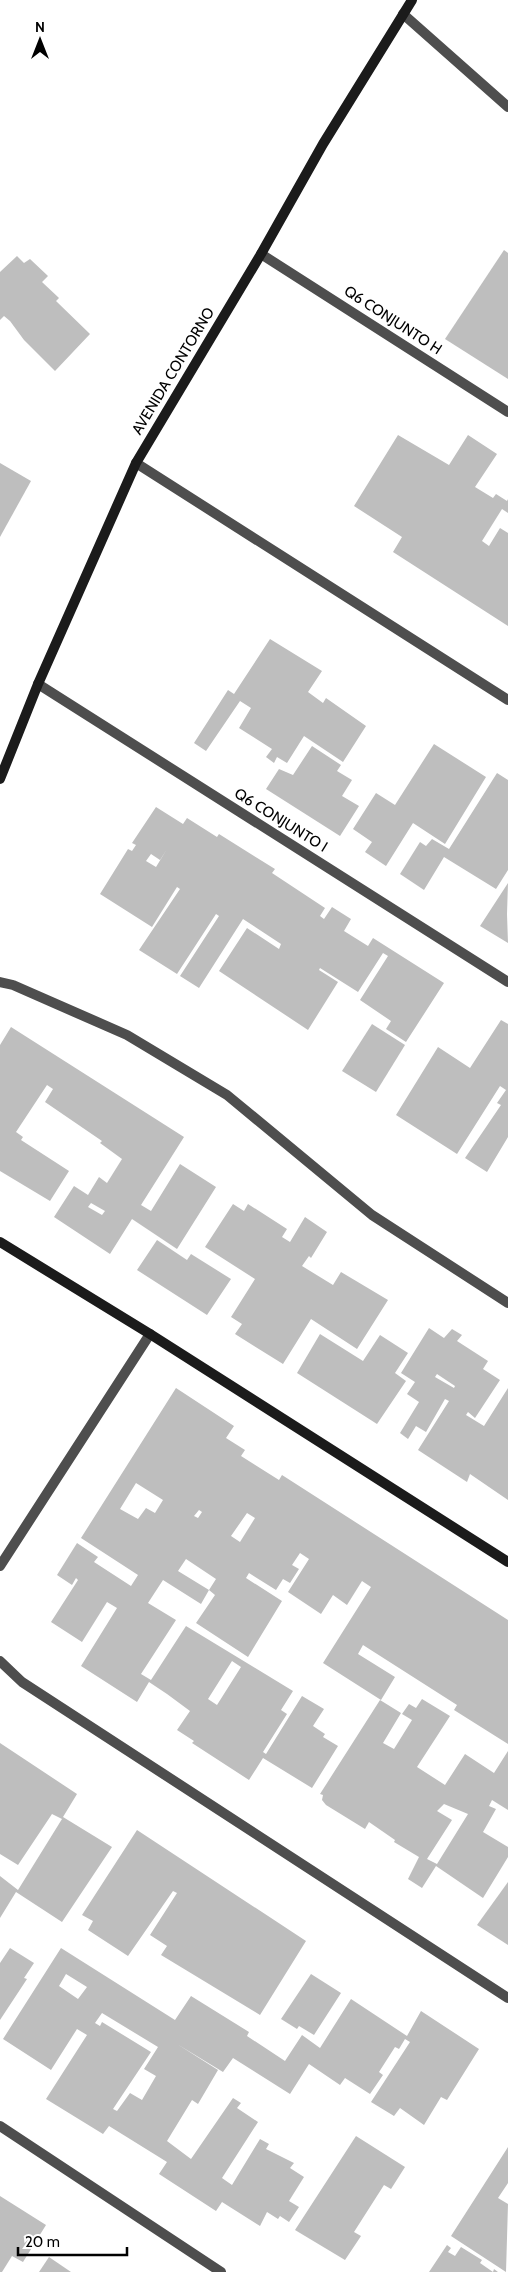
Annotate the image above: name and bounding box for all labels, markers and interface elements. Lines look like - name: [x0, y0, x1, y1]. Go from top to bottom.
- north arrow: [15, 15, 65, 65]
- text: N: [35, 18, 45, 36]
- street label: Q6 CONJUNTO H: [341, 282, 445, 358]
- street label: AVENIDA CONTORNO: [128, 304, 218, 438]
- street label: Q6 CONJUNTO I: [231, 784, 331, 856]
- scale bar: [18, 2224, 126, 2256]
- text: 20 m: [25, 2233, 60, 2251]

